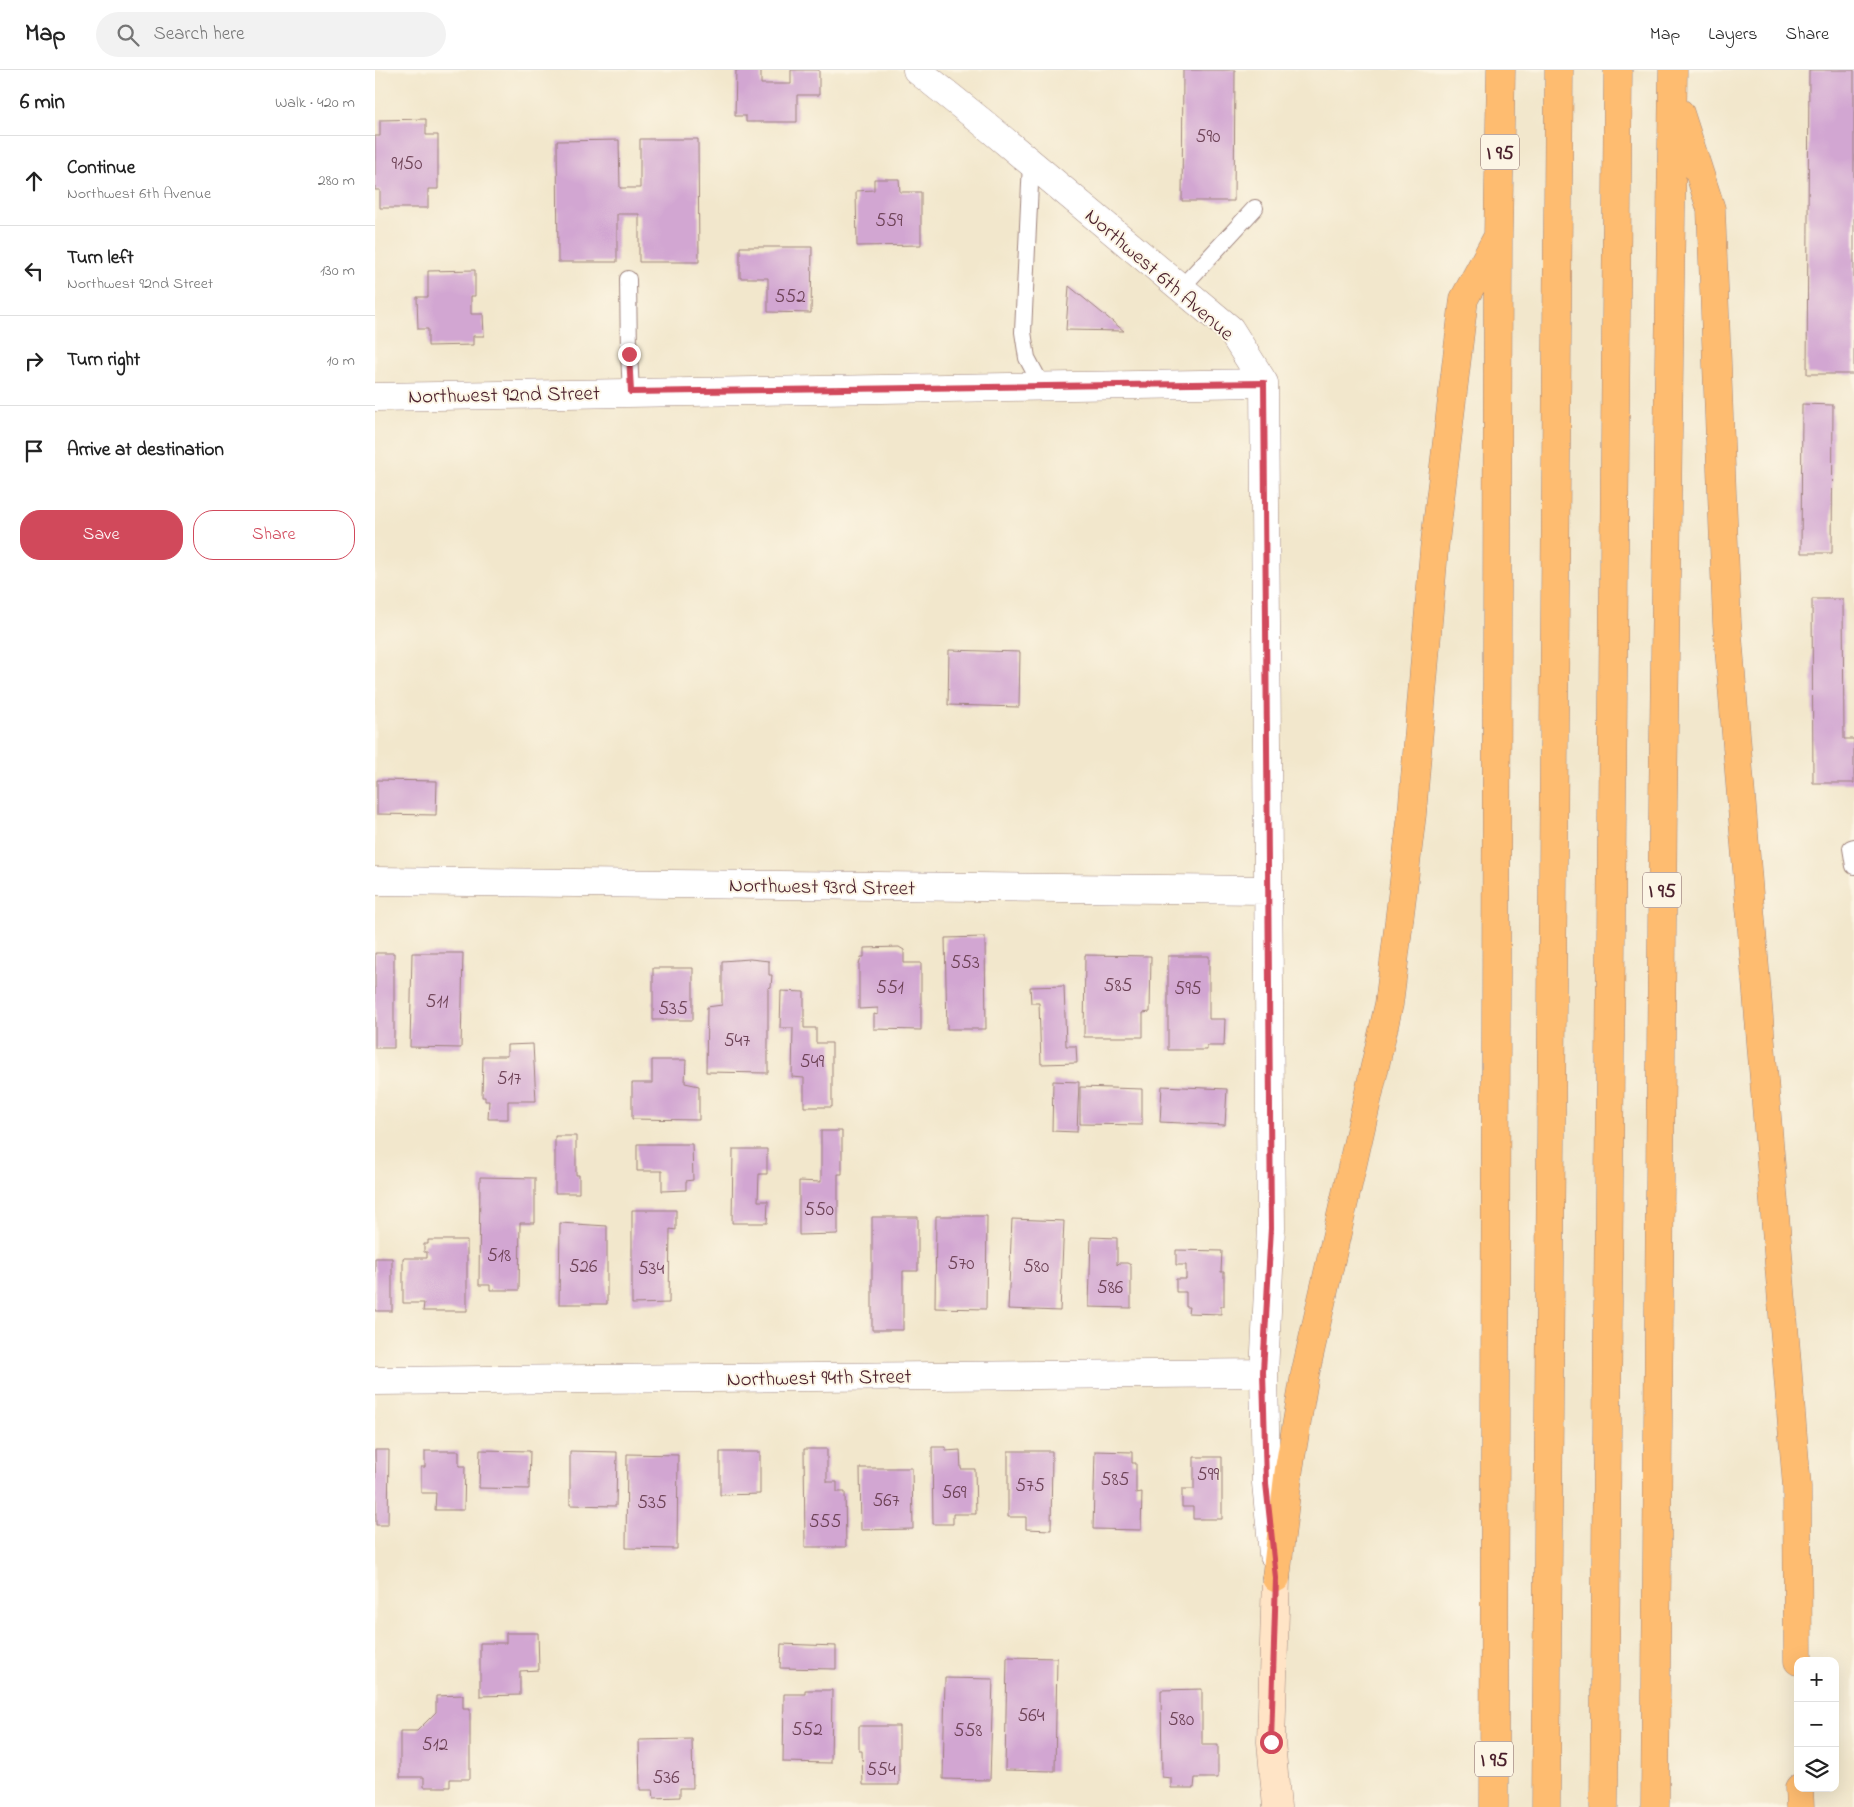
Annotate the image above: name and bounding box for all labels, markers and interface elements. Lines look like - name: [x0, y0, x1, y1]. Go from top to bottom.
- search box: [96, 12, 446, 57]
- text: Map: [25, 17, 66, 52]
- icon: search: [114, 21, 142, 49]
- text: Search here: [154, 21, 245, 48]
- text: Map: [1650, 22, 1680, 48]
- text: Layers: [1708, 22, 1758, 48]
- text: Share: [1786, 22, 1829, 48]
- text: 6 min: [20, 88, 65, 118]
- text: Walk · 420 m: [275, 91, 355, 115]
- house number: 590: [1196, 124, 1220, 151]
- road number: I 95: [1481, 134, 1519, 170]
- house number: 9150: [392, 151, 422, 178]
- text: Continue: [67, 155, 135, 182]
- icon: ahead: [20, 167, 48, 195]
- text: 280 m: [318, 169, 355, 193]
- text: Northwest 6th Avenue: [67, 182, 211, 206]
- street label: Northwest 6th Avenue: [1077, 202, 1240, 349]
- house number: 559: [875, 208, 903, 235]
- text: Turn left: [67, 245, 134, 272]
- icon: left: [20, 257, 48, 285]
- text: 130 m: [320, 259, 355, 283]
- text: Northwest 92nd Street: [67, 272, 213, 296]
- house number: 552: [774, 284, 806, 311]
- route end: [618, 343, 641, 366]
- icon: right: [20, 347, 48, 375]
- text: Turn right: [67, 347, 140, 374]
- text: 10 m: [327, 349, 355, 373]
- street label: Northwest 92nd Street: [408, 379, 600, 413]
- icon: arrive: [20, 437, 48, 465]
- text: Arrive at destination: [67, 437, 224, 464]
- button: Save: [20, 510, 183, 560]
- button: Share: [193, 510, 355, 560]
- street label: Northwest 93rd Street: [729, 871, 915, 905]
- road number: I 95: [1643, 872, 1681, 908]
- house number: 553: [950, 950, 980, 977]
- house number: 585: [1104, 973, 1133, 1000]
- house number: 551: [876, 975, 904, 1002]
- house number: 595: [1174, 976, 1202, 1003]
- house number: 511: [426, 989, 448, 1016]
- house number: 535: [658, 996, 688, 1023]
- house number: 547: [724, 1028, 750, 1055]
- house number: 549: [800, 1049, 824, 1076]
- house number: 517: [497, 1066, 522, 1093]
- house number: 550: [804, 1197, 834, 1224]
- house number: 518: [487, 1243, 511, 1270]
- house number: 570: [948, 1251, 974, 1278]
- house number: 526: [569, 1254, 597, 1281]
- house number: 580: [1023, 1254, 1049, 1281]
- house number: 534: [638, 1256, 664, 1283]
- house number: 586: [1097, 1275, 1123, 1302]
- street label: Northwest 94th Street: [726, 1362, 912, 1396]
- house number: 599: [1197, 1462, 1219, 1489]
- house number: 585: [1101, 1467, 1130, 1494]
- house number: 575: [1015, 1473, 1045, 1500]
- house number: 569: [942, 1480, 967, 1507]
- house number: 567: [872, 1488, 900, 1515]
- house number: 535: [637, 1490, 667, 1517]
- house number: 555: [809, 1509, 841, 1536]
- map controls: [1794, 1657, 1839, 1792]
- button: +: [1794, 1657, 1839, 1702]
- button: −: [1794, 1702, 1839, 1747]
- house number: 564: [1017, 1703, 1045, 1730]
- house number: 580: [1168, 1707, 1194, 1734]
- house number: 552: [791, 1717, 823, 1744]
- house number: 558: [954, 1718, 982, 1745]
- route start: [1260, 1731, 1283, 1754]
- house number: 512: [422, 1732, 448, 1759]
- road number: I 95: [1475, 1742, 1513, 1776]
- button: layers: [1794, 1747, 1839, 1792]
- house number: 554: [866, 1757, 896, 1784]
- house number: 536: [652, 1765, 680, 1792]

